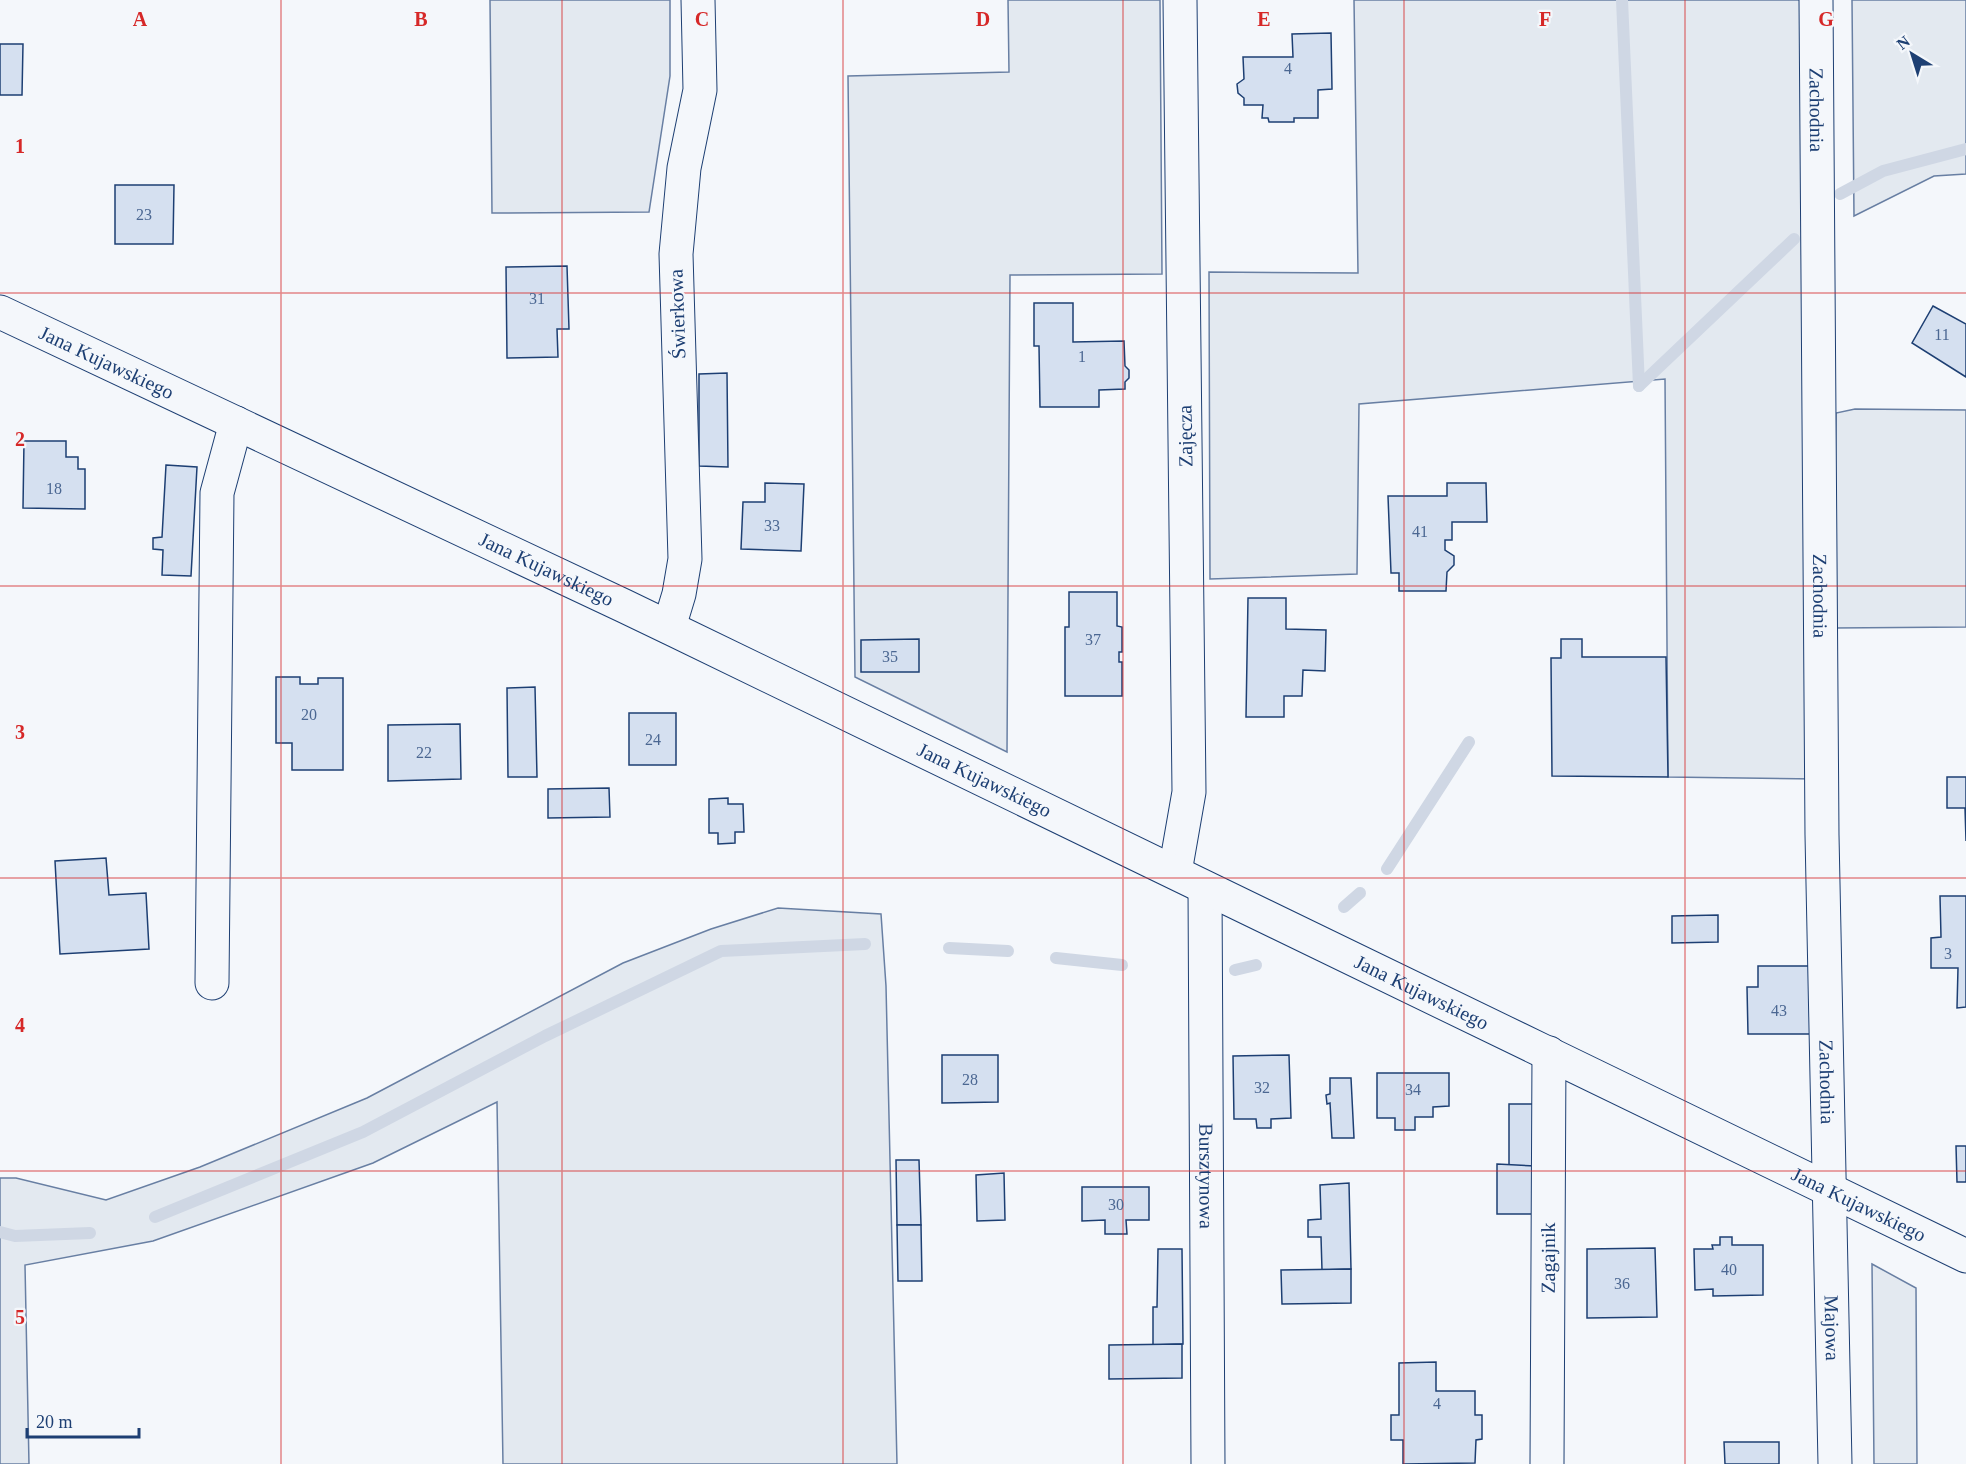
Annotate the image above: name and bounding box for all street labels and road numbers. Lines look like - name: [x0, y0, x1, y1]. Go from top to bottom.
- street label: Zachodnia: [1805, 68, 1828, 152]
- street label: Świerkowa: [663, 269, 690, 359]
- street label: Jana Kujawskiego: [36, 321, 177, 403]
- street label: Zajęcza: [1173, 405, 1198, 467]
- street label: Jana Kujawskiego: [476, 528, 617, 610]
- street label: Zachodnia: [1809, 554, 1832, 638]
- street label: Jana Kujawskiego: [914, 738, 1055, 822]
- street label: Jana Kujawskiego: [1351, 950, 1492, 1034]
- street label: Zachodnia: [1815, 1039, 1839, 1124]
- street label: Bursztynowa: [1194, 1123, 1218, 1229]
- street label: Jana Kujawskiego: [1788, 1163, 1930, 1246]
- street label: Zagajnik: [1537, 1222, 1560, 1294]
- street label: Majowa: [1820, 1295, 1844, 1361]

